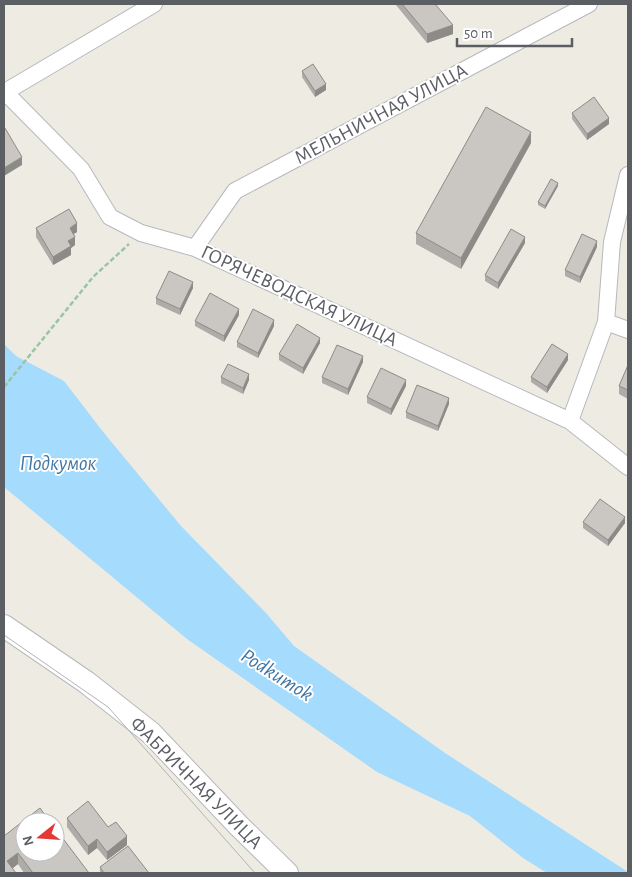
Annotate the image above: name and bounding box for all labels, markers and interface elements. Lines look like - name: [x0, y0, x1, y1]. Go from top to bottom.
- scale bar: [457, 15, 572, 47]
- text: 50 m: [464, 26, 493, 41]
- street label: МЕЛЬНИЧНАЯ УЛИЦА: [291, 60, 471, 168]
- street label: ГОРЯЧЕВОДСКАЯ УЛИЦА: [198, 242, 401, 350]
- water label: Подкумок: [20, 453, 97, 474]
- water label: Podkumok: [237, 645, 317, 705]
- street label: ФАБРИЧНАЯ УЛИЦА: [126, 713, 266, 853]
- north arrow: [15, 812, 65, 862]
- text: N: [20, 834, 37, 847]

